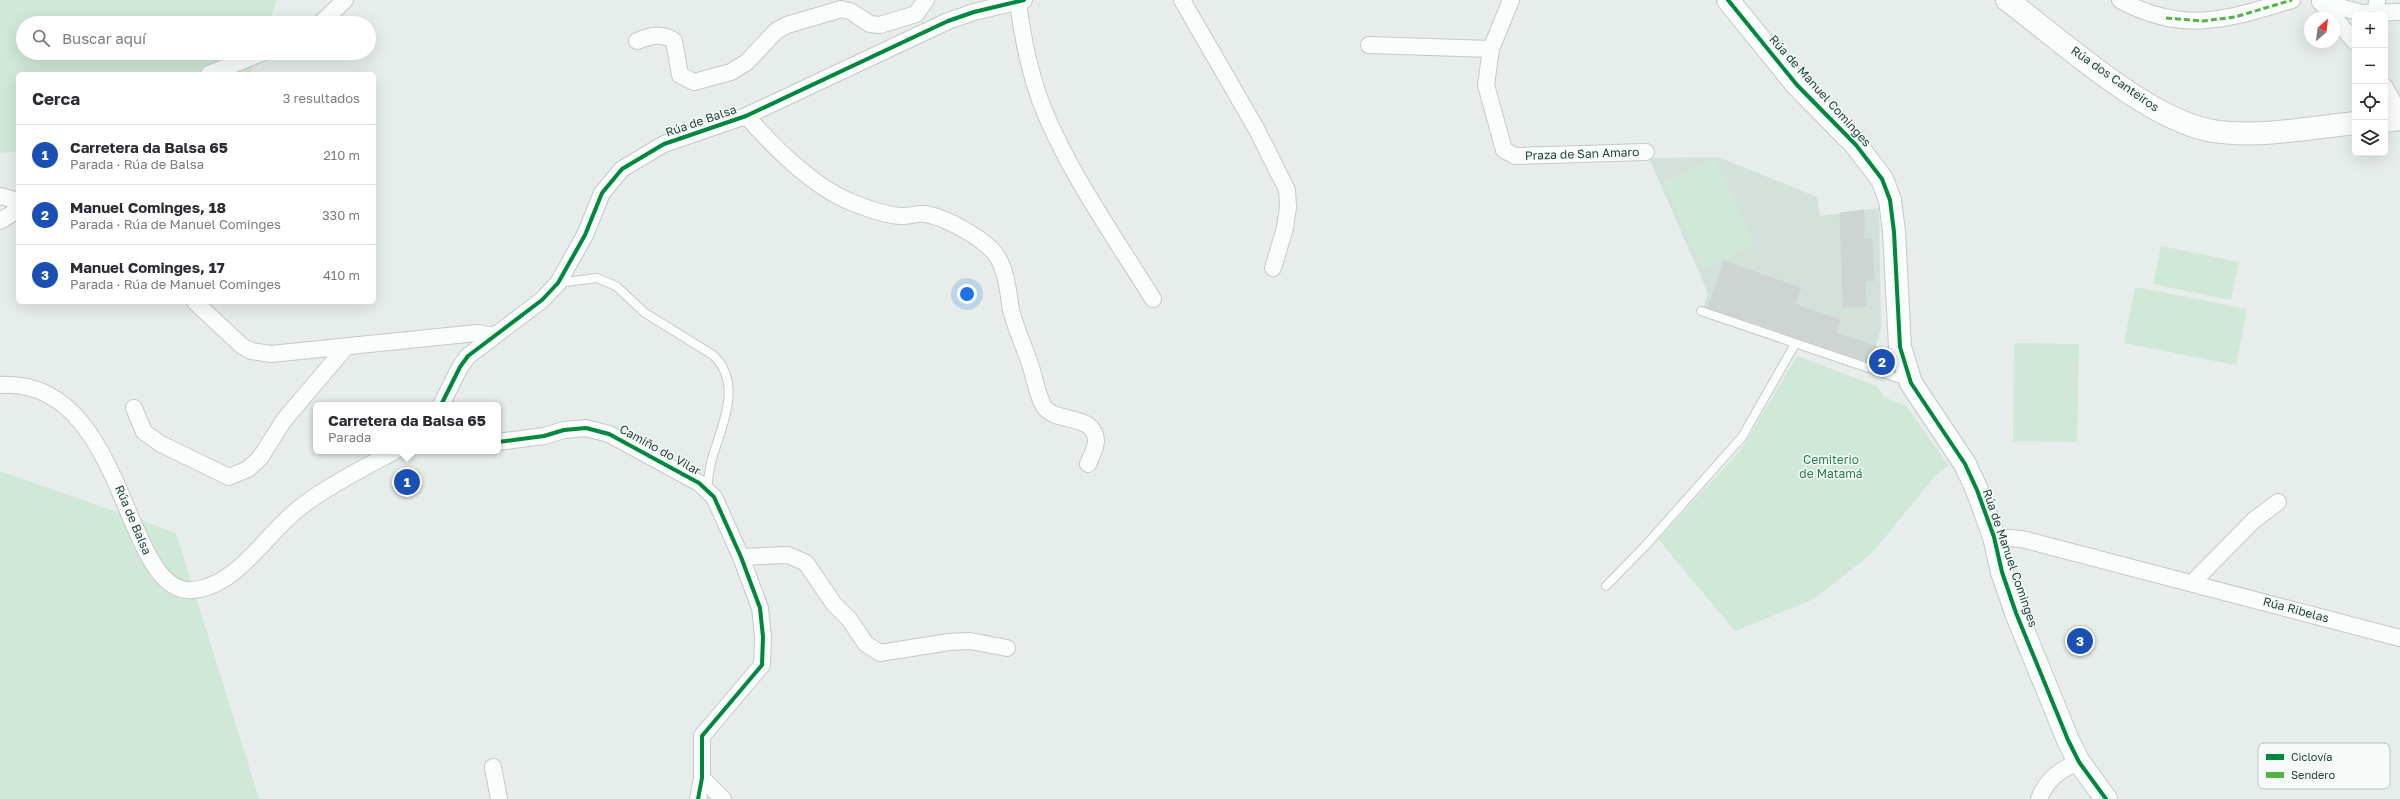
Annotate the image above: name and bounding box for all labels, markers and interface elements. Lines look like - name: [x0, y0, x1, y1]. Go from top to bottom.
- north arrow: [2304, 12, 2340, 48]
- map controls: [2352, 12, 2388, 156]
- button: +: [2352, 12, 2388, 48]
- search box: [16, 16, 376, 60]
- icon: search: [30, 27, 52, 49]
- text: Buscar aquí: [62, 29, 146, 47]
- street label: Rúa de Manuel Cominges: [1766, 32, 1874, 150]
- street label: Rúa dos Canteiros: [2068, 43, 2162, 115]
- button: −: [2352, 48, 2388, 84]
- button: locate: [2352, 84, 2388, 120]
- text: Cerca: [32, 88, 80, 109]
- text: 3 resultados: [283, 90, 360, 106]
- street label: Rúa de Balsa: [663, 101, 738, 140]
- button: layers: [2352, 120, 2388, 156]
- text: Carretera da Balsa 65: [70, 138, 228, 156]
- street label: Praza de San Amaro: [1525, 144, 1639, 163]
- text: 1: [42, 147, 48, 163]
- text: 210 m: [323, 147, 360, 163]
- text: Parada · Rúa de Balsa: [70, 156, 204, 172]
- text: Manuel Cominges, 18: [70, 198, 226, 216]
- text: 2: [41, 207, 49, 223]
- text: 330 m: [322, 207, 360, 223]
- text: Parada · Rúa de Manuel Cominges: [70, 216, 281, 232]
- text: Manuel Cominges, 17: [70, 258, 225, 276]
- text: 3: [41, 267, 49, 283]
- text: 410 m: [323, 267, 360, 283]
- text: Parada · Rúa de Manuel Cominges: [70, 276, 281, 292]
- your location: [957, 284, 977, 304]
- pin: 2: [1869, 347, 1895, 377]
- popup: [313, 402, 501, 454]
- text: Carretera da Balsa 65: [328, 411, 486, 429]
- street label: Camiño do Vilar: [617, 421, 704, 478]
- text: Parada: [328, 429, 371, 445]
- park label: Cemiterio de Matamá: [1799, 452, 1863, 481]
- pin: 1: [394, 467, 420, 497]
- street label: Rúa de Balsa: [112, 483, 155, 557]
- street label: Rúa de Manuel Cominges: [1980, 487, 2041, 629]
- street label: Rúa Ribelas: [2262, 594, 2331, 626]
- pin: 3: [2067, 626, 2093, 656]
- legend: [2258, 743, 2390, 789]
- text: Ciclovía: [2291, 750, 2333, 763]
- text: Sendero: [2291, 768, 2336, 781]

